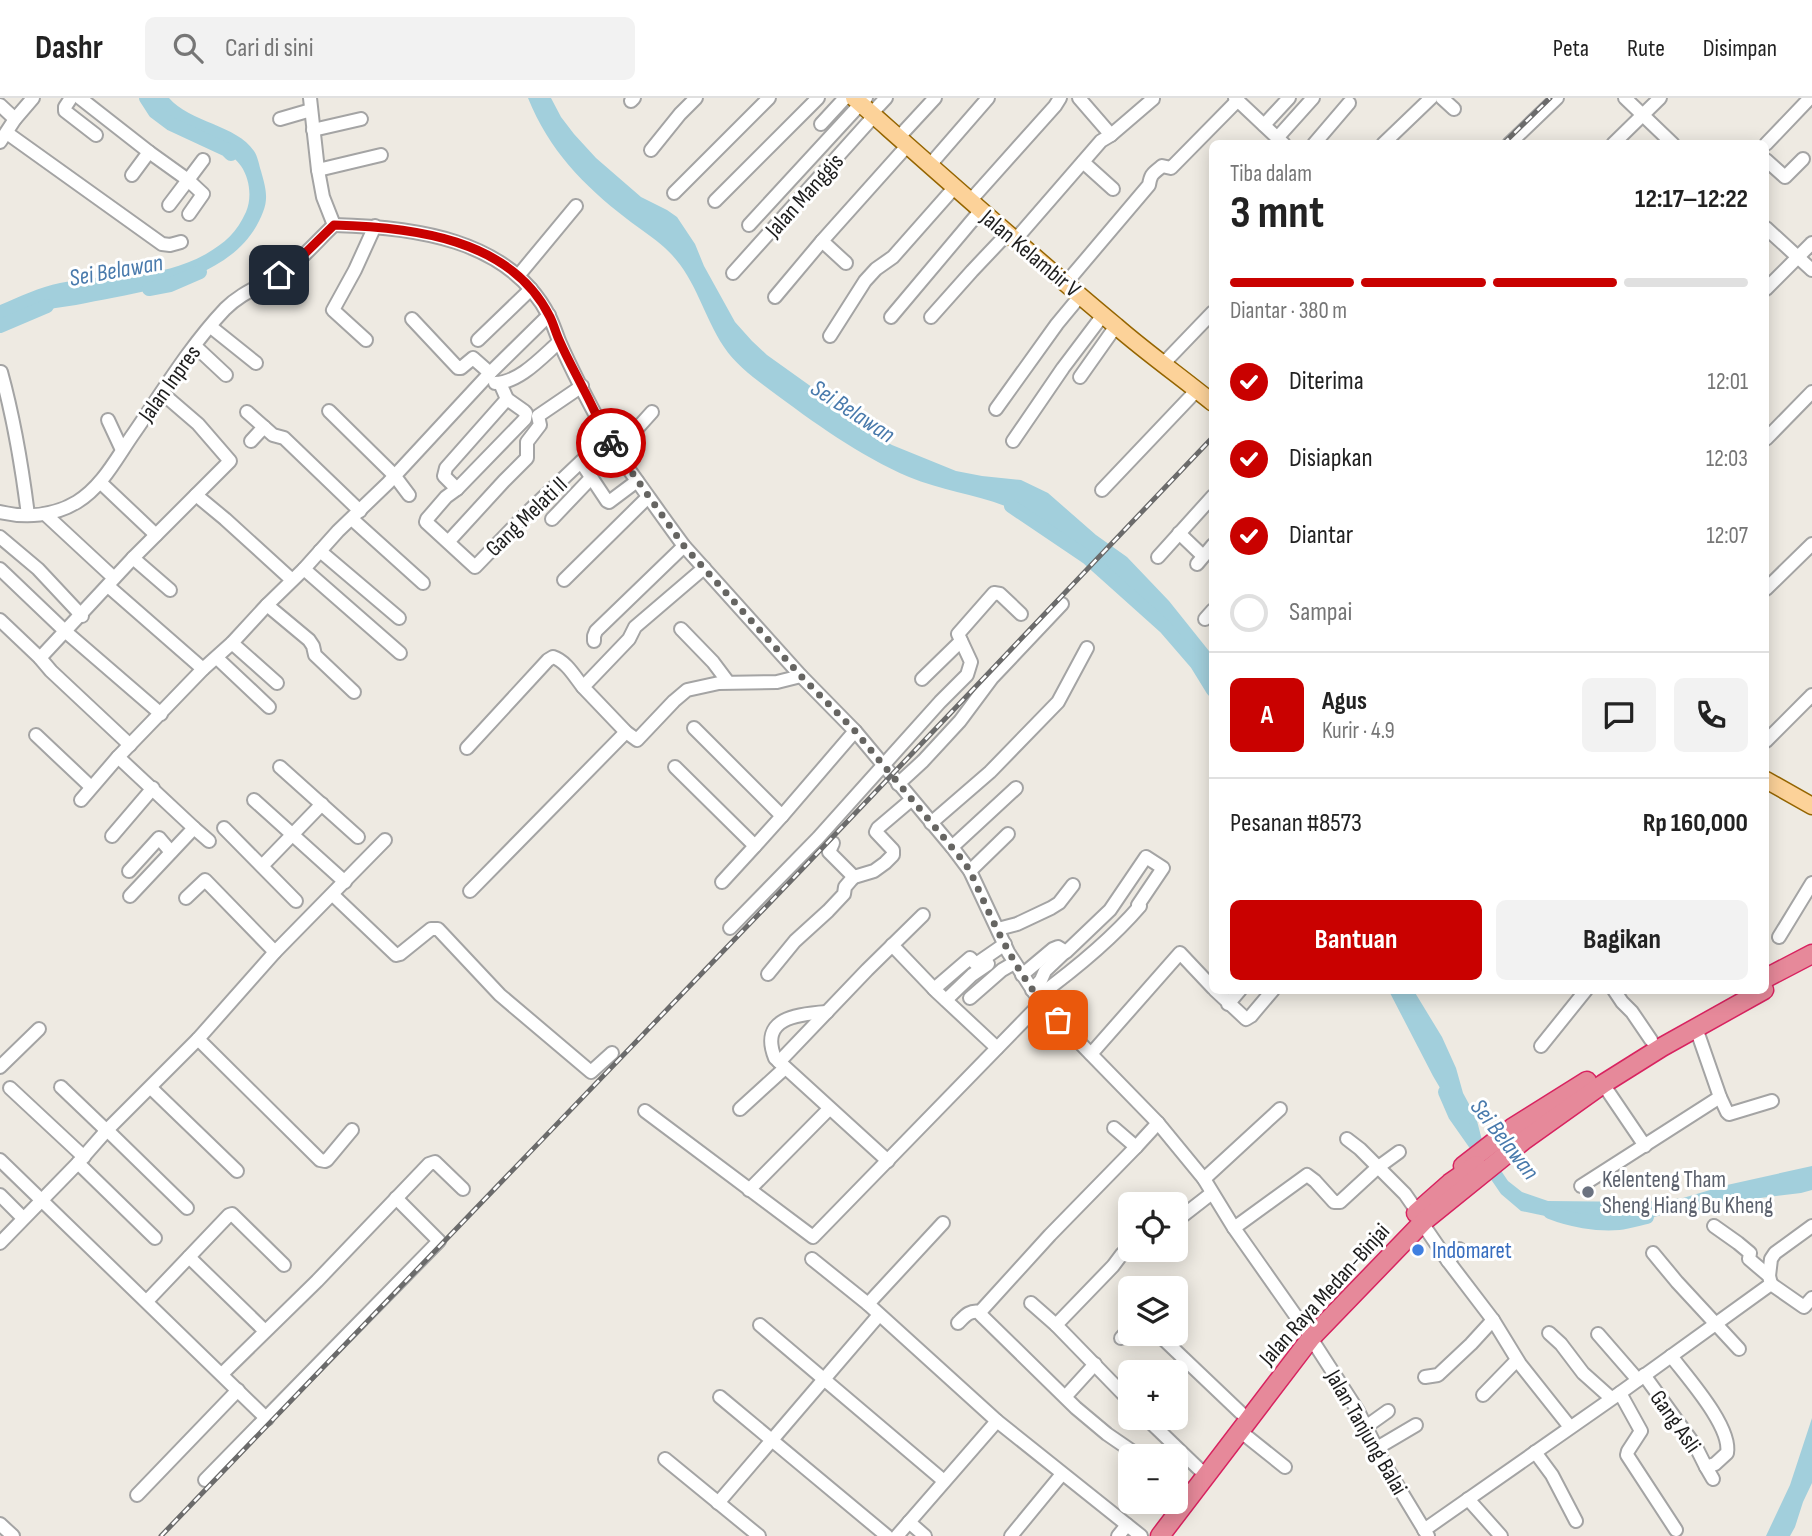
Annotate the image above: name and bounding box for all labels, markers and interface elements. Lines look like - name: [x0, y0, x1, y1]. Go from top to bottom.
- search box: [145, 17, 635, 80]
- text: Dashr: [35, 28, 103, 68]
- icon: search: [169, 29, 207, 67]
- text: Cari di sini: [225, 33, 314, 64]
- text: Peta: [1553, 34, 1589, 63]
- text: Rute: [1627, 34, 1665, 63]
- text: Disimpan: [1703, 34, 1777, 63]
- street label: Jalan Manggis: [759, 148, 850, 244]
- text: Tiba dalam: [1230, 160, 1312, 188]
- text: 12:17–12:22: [1635, 184, 1748, 215]
- text: 3 mnt: [1230, 186, 1324, 241]
- street label: Jalan Kelambir V: [974, 203, 1086, 304]
- pin: [249, 245, 309, 305]
- water label: Sei Belawan: [67, 248, 165, 293]
- icon: home: [260, 256, 298, 294]
- text: Diantar · 380 m: [1230, 297, 1347, 325]
- street label: Jalan Inpres: [132, 340, 207, 428]
- icon: check: [1230, 363, 1268, 401]
- text: Diterima: [1289, 366, 1364, 397]
- text: 12:01: [1708, 368, 1748, 396]
- water label: Sei Belawan: [805, 374, 900, 449]
- courier: [576, 408, 646, 478]
- icon: bike: [592, 424, 630, 462]
- icon: check: [1230, 440, 1268, 478]
- text: Disiapkan: [1289, 443, 1373, 474]
- text: 12:03: [1706, 445, 1748, 473]
- street label: Gang Melati II: [480, 471, 574, 563]
- icon: check: [1230, 517, 1268, 555]
- text: Diantar: [1289, 520, 1353, 551]
- text: 12:07: [1706, 522, 1748, 550]
- text: Sampai: [1289, 597, 1352, 628]
- button: chat: [1582, 678, 1656, 752]
- button: phone: [1674, 678, 1748, 752]
- text: Agus: [1322, 686, 1367, 717]
- text: A: [1261, 700, 1273, 731]
- text: Kurir · 4.9: [1322, 717, 1395, 745]
- text: Pesanan #8573: [1230, 808, 1362, 839]
- text: Rp 160,000: [1643, 808, 1748, 839]
- button: Bantuan: [1230, 900, 1482, 980]
- button: Bagikan: [1496, 900, 1748, 980]
- pin: [1028, 990, 1088, 1050]
- icon: bag: [1039, 1001, 1077, 1039]
- water label: Sei Belawan: [1464, 1093, 1545, 1185]
- place label: Kelenteng Tham Sheng Hiang Bu Kheng: [1602, 1166, 1773, 1220]
- marker: Kelenteng Tham Sheng Hiang Bu Kheng: [1580, 1184, 1596, 1200]
- map controls: [1118, 1192, 1188, 1514]
- button: locate: [1118, 1192, 1188, 1262]
- street label: Jalan Raya Medan-Binjai: [1253, 1218, 1396, 1372]
- place label: Indomaret: [1432, 1237, 1512, 1265]
- marker: Indomaret: [1410, 1242, 1426, 1258]
- button: layers: [1118, 1276, 1188, 1346]
- button: +: [1118, 1360, 1188, 1430]
- street label: Jalan Tanjung Balai: [1319, 1364, 1413, 1500]
- street label: Gang Asli: [1644, 1385, 1707, 1458]
- button: −: [1118, 1444, 1188, 1514]

